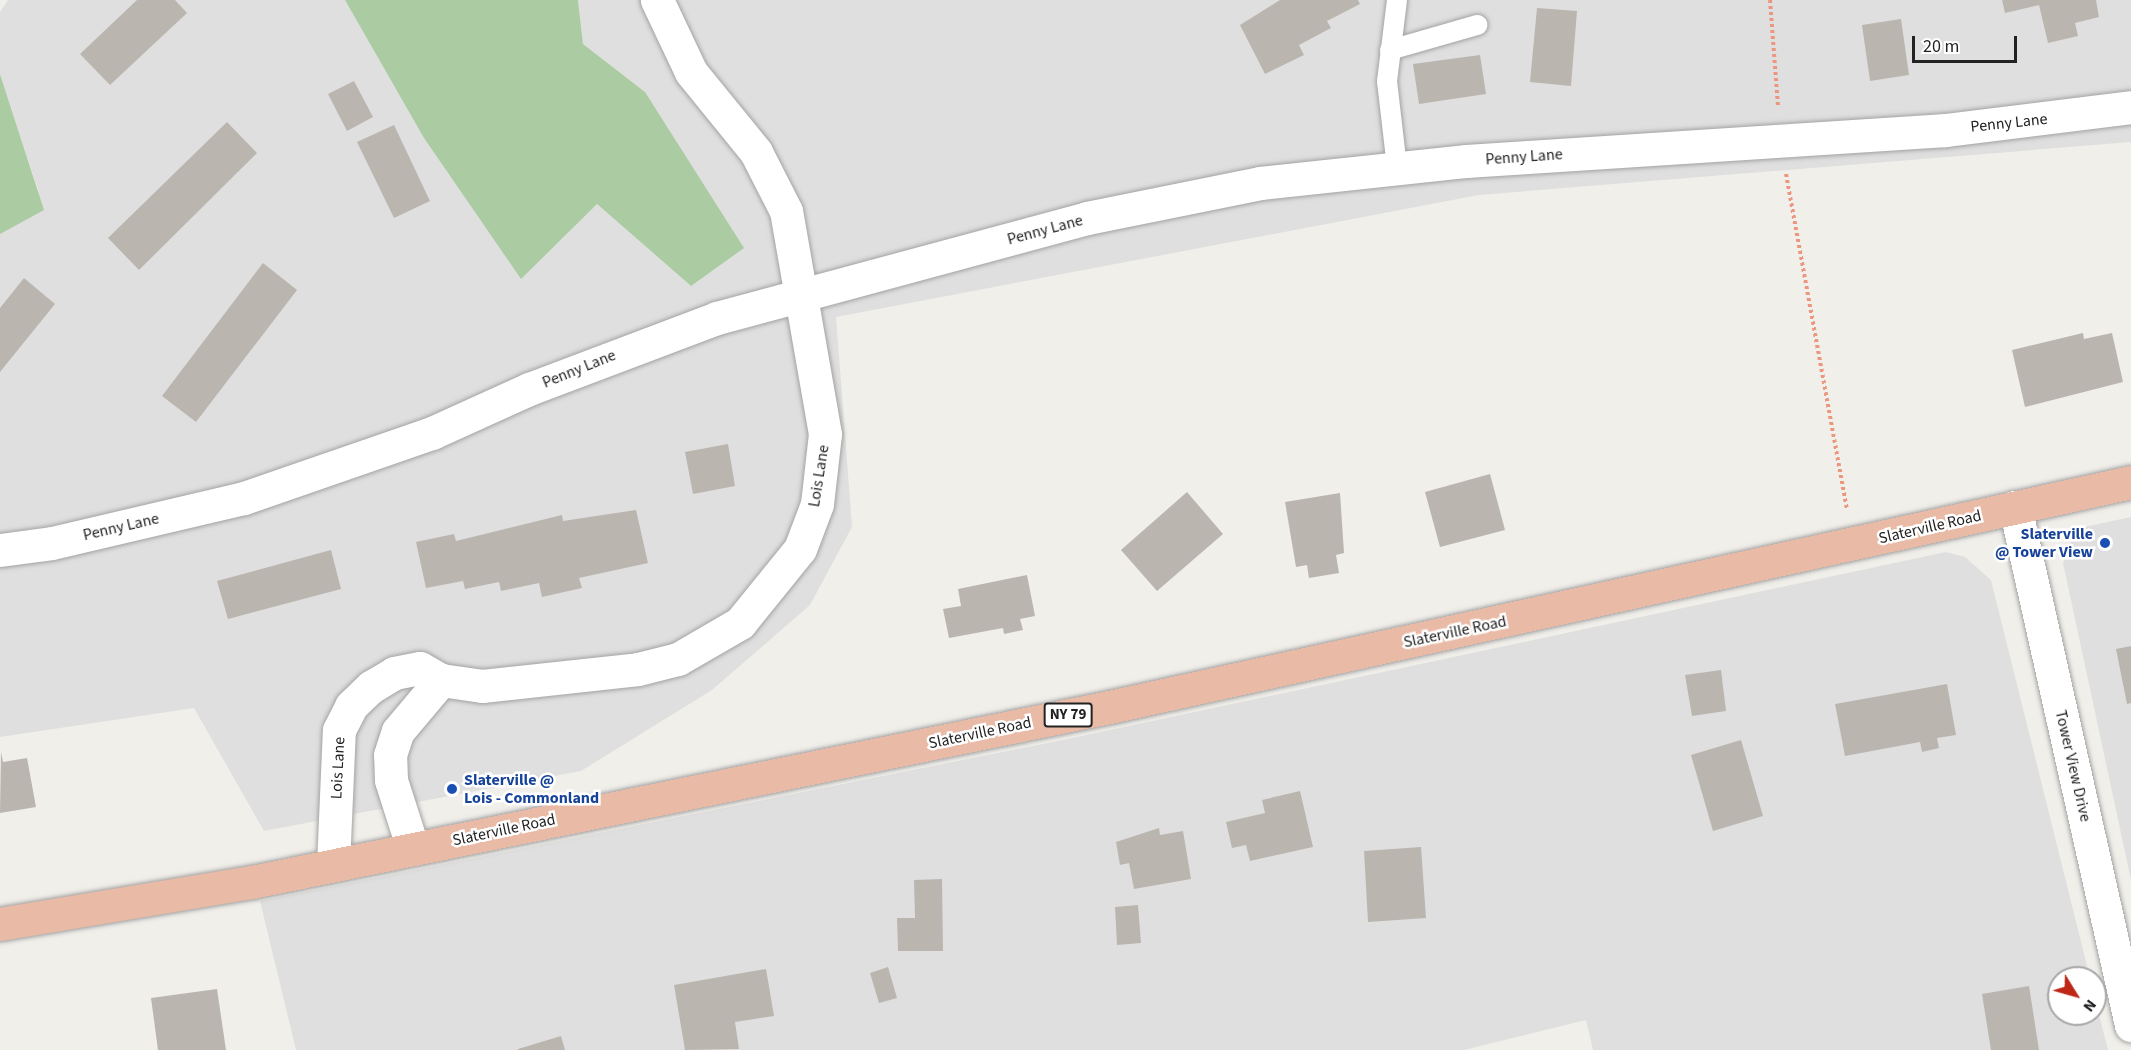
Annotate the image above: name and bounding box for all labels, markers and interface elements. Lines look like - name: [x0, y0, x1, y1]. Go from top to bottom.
- scale bar: [1915, 24, 2020, 62]
- text: 20 m: [1923, 34, 1959, 59]
- street label: Penny Lane: [1970, 109, 2048, 137]
- street label: Penny Lane: [1485, 145, 1563, 169]
- street label: Penny Lane: [1005, 211, 1085, 249]
- street label: Penny Lane: [540, 346, 618, 392]
- street label: Lois Lane: [805, 444, 833, 508]
- street label: Slaterville Road: [1877, 506, 1983, 548]
- street label: Penny Lane: [81, 509, 161, 545]
- place label: Slaterville @ Tower View: [1995, 524, 2093, 562]
- marker: Slaterville @ Tower View: [2098, 536, 2112, 550]
- street label: Slaterville Road: [1402, 612, 1508, 652]
- road number: NY 79: [1042, 703, 1094, 727]
- street label: Tower View Drive: [2051, 708, 2095, 824]
- street label: Slaterville Road: [927, 713, 1033, 753]
- street label: Lois Lane: [327, 736, 349, 800]
- place label: Slaterville @ Lois - Commonland: [464, 770, 599, 808]
- marker: Slaterville @ Lois - Commonland: [445, 782, 459, 796]
- street label: Slaterville Road: [451, 810, 557, 850]
- north arrow: [2047, 966, 2107, 1026]
- text: N: [2078, 995, 2102, 1016]

